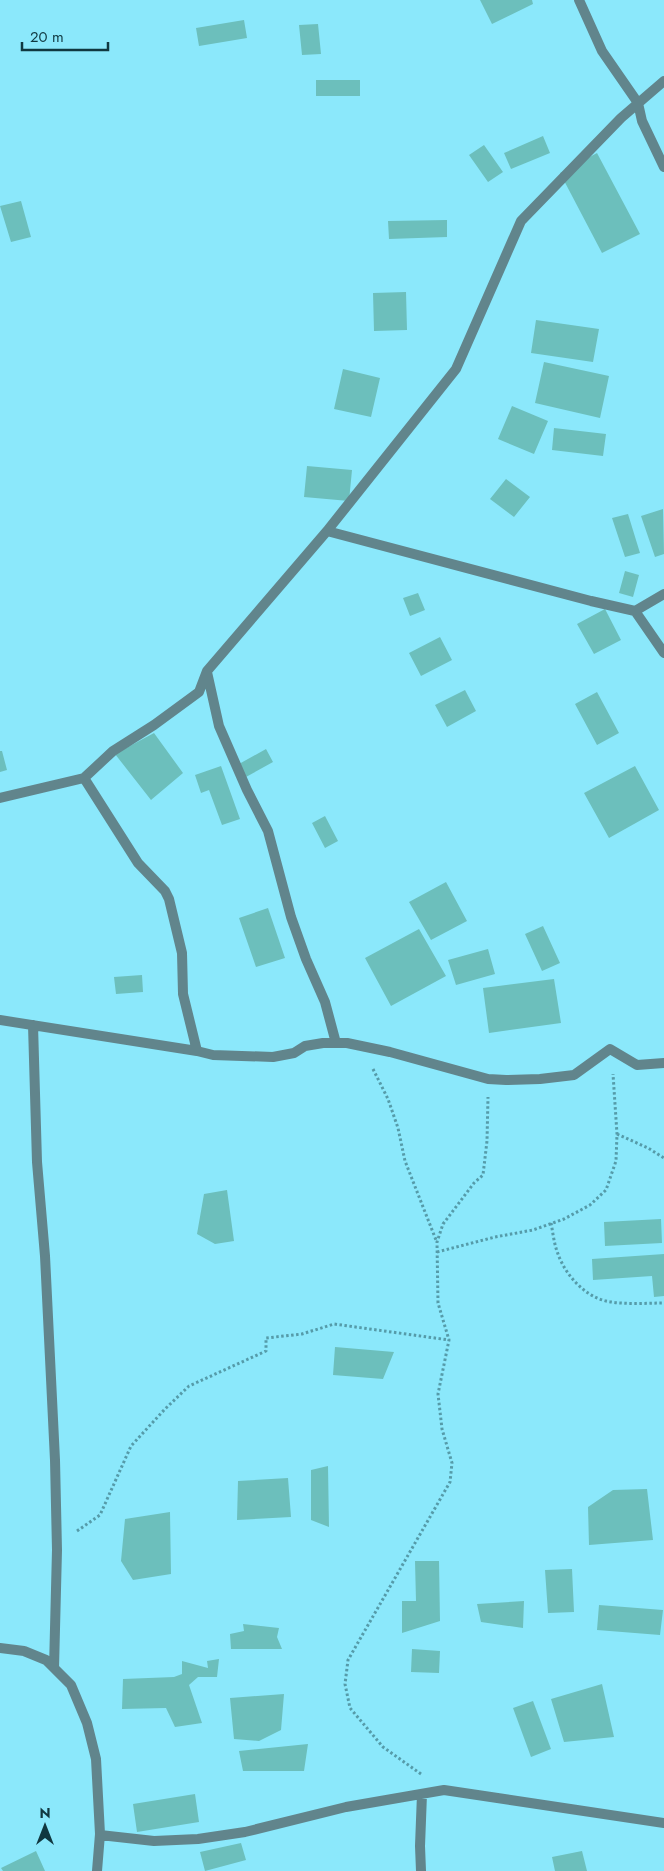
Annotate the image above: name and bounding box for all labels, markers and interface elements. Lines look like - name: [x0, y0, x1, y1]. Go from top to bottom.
- scale bar: [22, 20, 109, 52]
- text: 20 m: [30, 26, 64, 48]
- north arrow: [20, 1801, 70, 1851]
- text: N: [39, 1803, 51, 1823]

